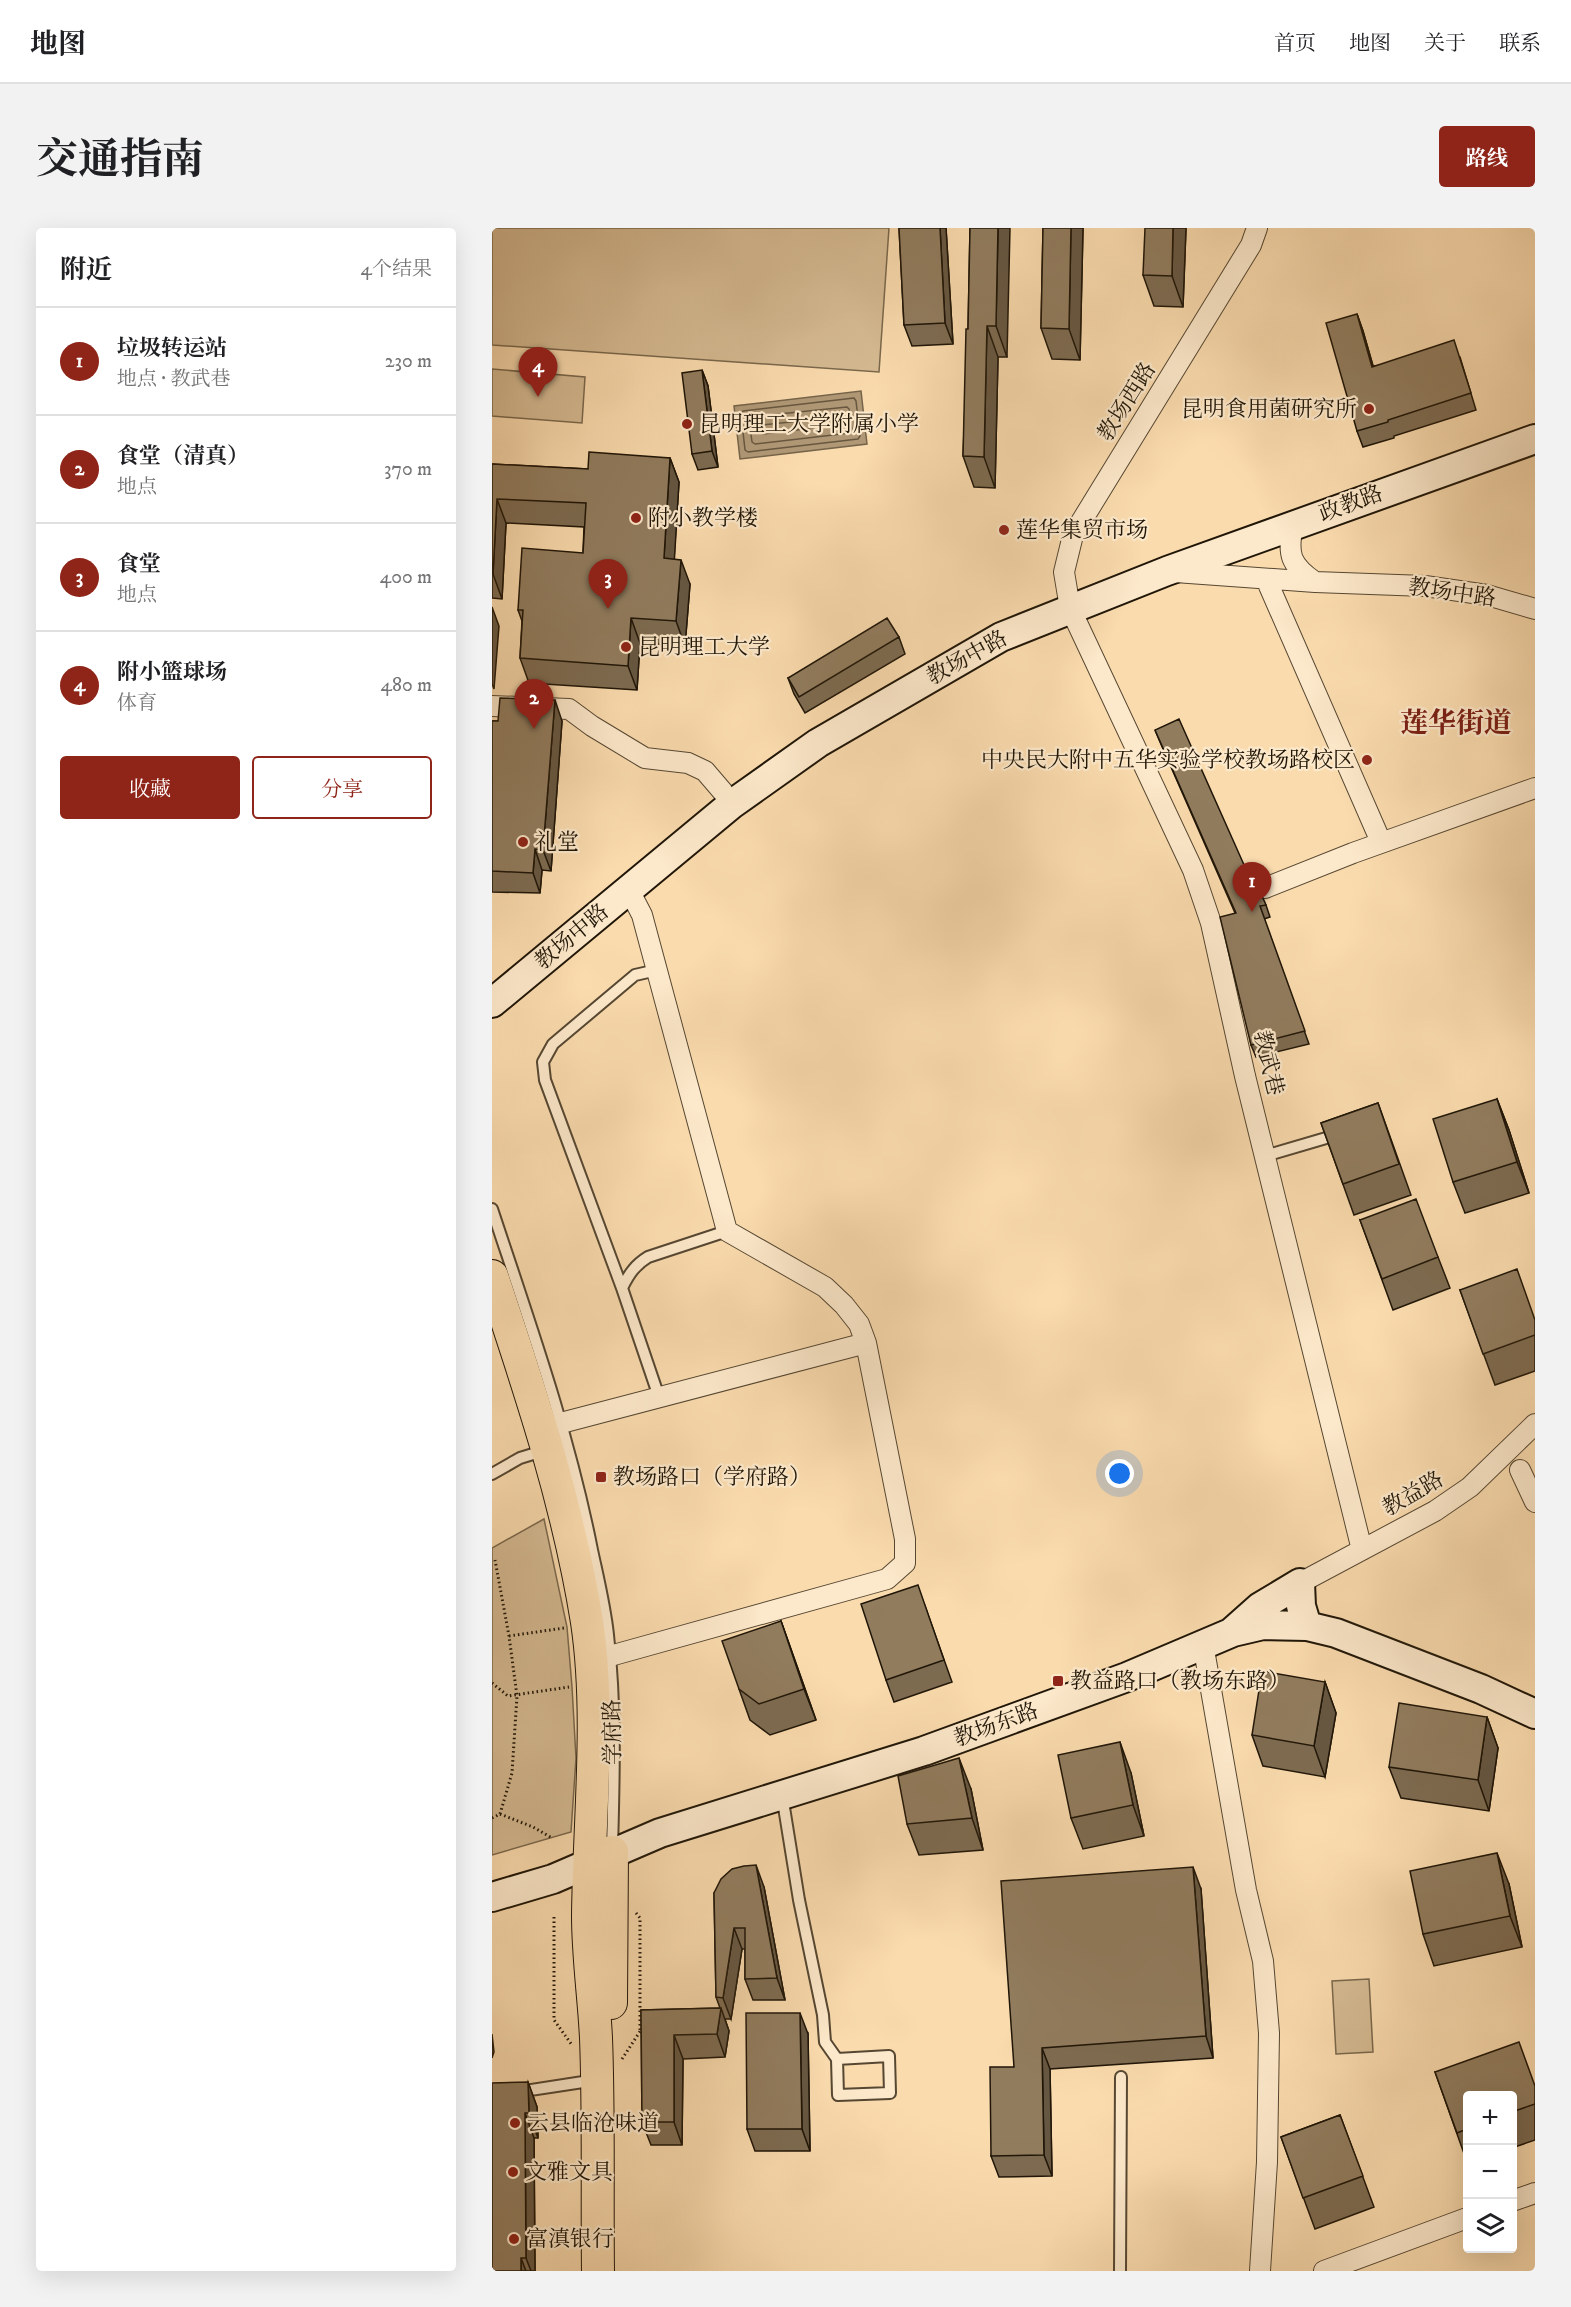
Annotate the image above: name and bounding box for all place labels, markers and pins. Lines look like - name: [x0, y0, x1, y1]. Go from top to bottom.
- pin: 4: [518, 348, 558, 397]
- place label: 昆明食用菌研究所: [1181, 396, 1357, 423]
- marker: 昆明食用菌研究所: [1362, 402, 1376, 416]
- place label: 昆明理工大学附属小学: [699, 411, 919, 438]
- marker: 昆明理工大学附属小学: [680, 417, 694, 431]
- place label: 附小教学楼: [648, 505, 758, 532]
- marker: 附小教学楼: [629, 511, 643, 525]
- place label: 莲华集贸市场: [1016, 517, 1148, 544]
- marker: 莲华集贸市场: [997, 523, 1011, 537]
- pin: 3: [588, 560, 628, 609]
- place label: 昆明理工大学: [638, 634, 770, 661]
- marker: 昆明理工大学: [619, 640, 633, 654]
- pin: 2: [514, 680, 554, 729]
- place label: 中央民大附中五华实验学校教场路校区: [981, 747, 1355, 774]
- marker: 中央民大附中五华实验学校教场路校区: [1360, 753, 1374, 767]
- place label: 礼堂: [535, 829, 579, 856]
- marker: 礼堂: [516, 835, 530, 849]
- pin: 1: [1232, 862, 1272, 912]
- place label: 教场路口（学府路）: [613, 1464, 811, 1491]
- marker: 教场路口（学府路）: [594, 1470, 608, 1484]
- place label: 教益路口（教场东路）: [1070, 1668, 1290, 1695]
- marker: 教益路口（教场东路）: [1051, 1674, 1065, 1688]
- place label: 云县临沧味道: [527, 2110, 659, 2137]
- marker: 云县临沧味道: [508, 2116, 522, 2130]
- place label: 文雅文具: [525, 2159, 613, 2186]
- marker: 文雅文具: [506, 2165, 520, 2179]
- place label: 富滇银行: [526, 2226, 614, 2253]
- marker: 富滇银行: [507, 2232, 521, 2246]

